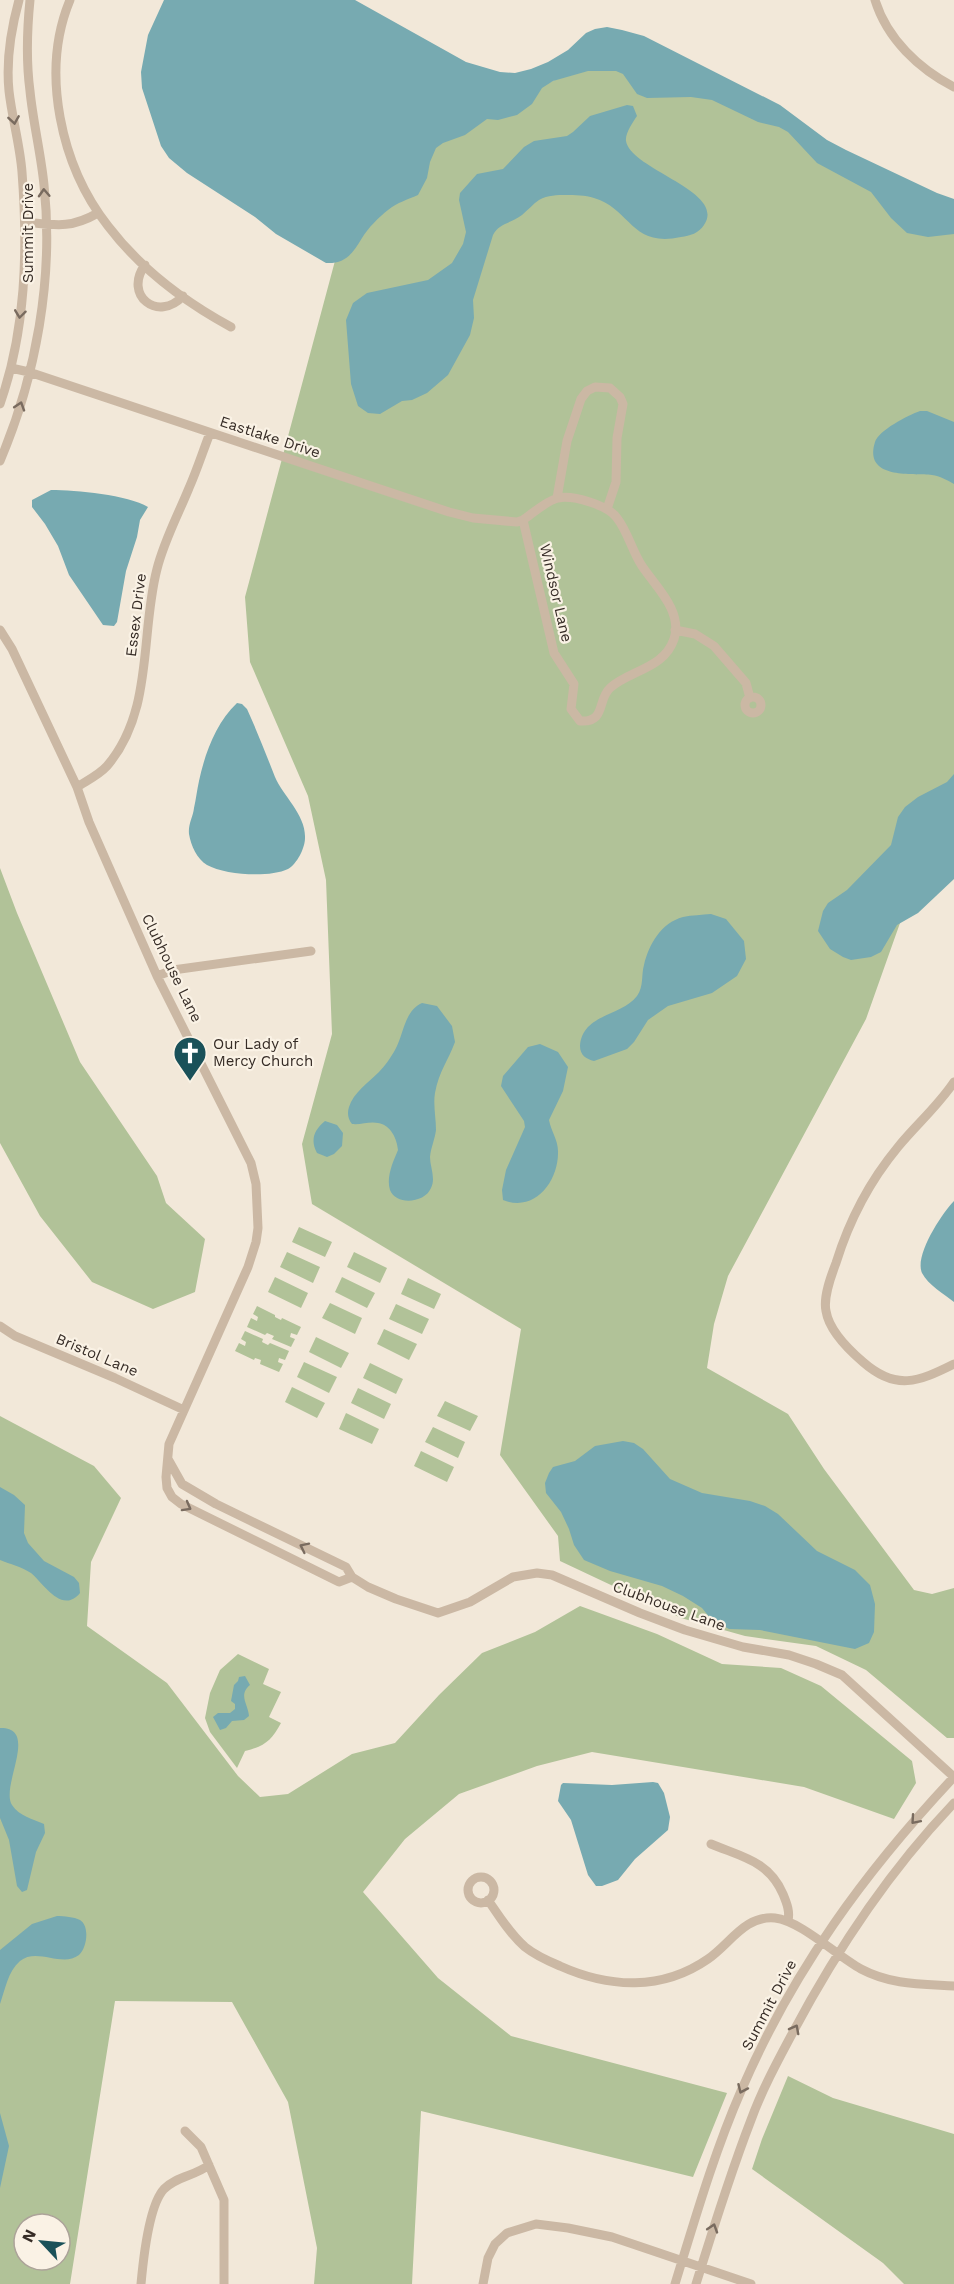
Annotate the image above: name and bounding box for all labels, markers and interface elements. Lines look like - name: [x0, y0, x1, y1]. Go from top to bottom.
- one-way arrow: [7, 115, 20, 125]
- street label: Summit Drive: [19, 183, 37, 283]
- one-way arrow: [38, 188, 51, 197]
- one-way arrow: [14, 310, 27, 319]
- one-way arrow: [13, 401, 25, 412]
- street label: Eastlake Drive: [217, 412, 323, 462]
- street label: Windsor Lane: [536, 542, 576, 644]
- street label: Essex Drive: [122, 572, 150, 658]
- street label: Clubhouse Lane: [138, 911, 206, 1025]
- church icon: Our Lady of Mercy Church: [172, 1035, 208, 1082]
- place label: Our Lady of Mercy Church: [213, 1035, 313, 1070]
- street label: Bristol Lane: [53, 1330, 141, 1380]
- one-way arrow: [181, 1500, 191, 1511]
- one-way arrow: [300, 1542, 311, 1554]
- street label: Clubhouse Lane: [610, 1577, 728, 1635]
- one-way arrow: [911, 1813, 922, 1824]
- street label: Summit Drive: [738, 1957, 800, 2053]
- one-way arrow: [788, 2024, 799, 2035]
- one-way arrow: [738, 2083, 750, 2094]
- north arrow: [12, 2212, 72, 2272]
- one-way arrow: [706, 2223, 718, 2234]
- text: N: [18, 2226, 40, 2245]

